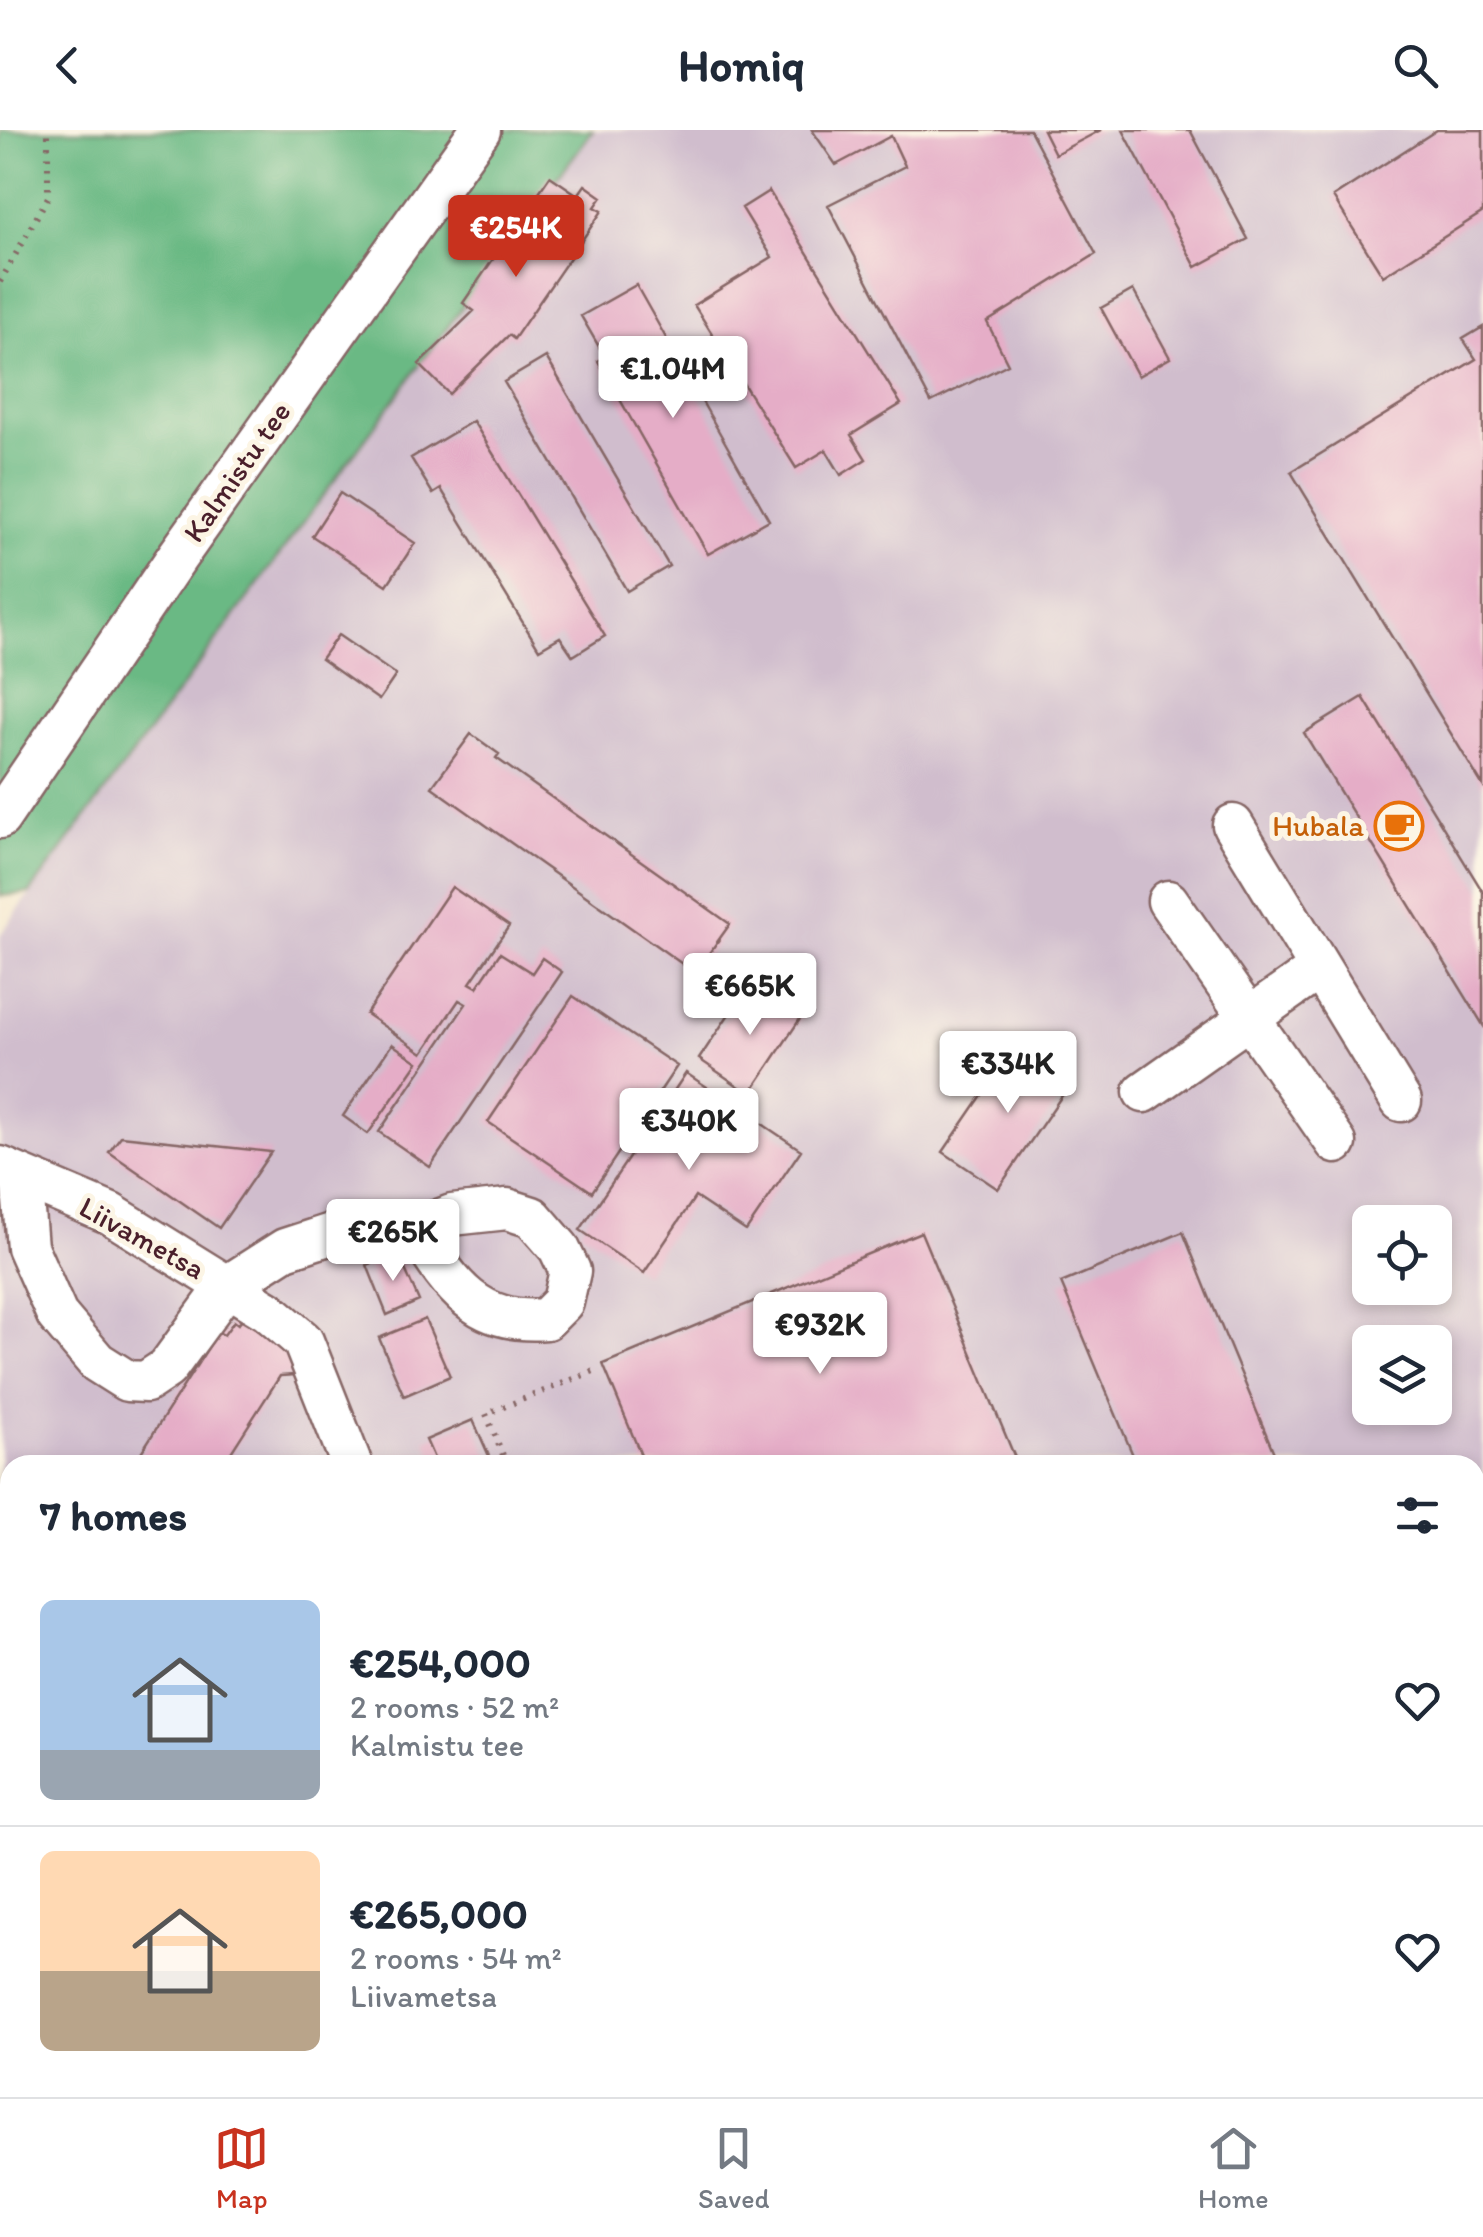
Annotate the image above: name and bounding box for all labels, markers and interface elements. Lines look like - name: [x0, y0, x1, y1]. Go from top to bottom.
- icon: back: [40, 38, 95, 93]
- text: Homiq: [678, 38, 805, 92]
- icon: search: [1388, 38, 1443, 93]
- pin: €254K: [446, 195, 586, 280]
- text: €254K: [470, 208, 562, 246]
- pin: €1.04M: [592, 336, 754, 421]
- text: €1.04M: [620, 349, 726, 387]
- street label: Kalmistu tee: [175, 394, 299, 549]
- cafe icon: Hubala: [1373, 800, 1425, 852]
- place label: Hubala: [1272, 807, 1364, 844]
- pin: €665K: [680, 953, 820, 1038]
- text: €665K: [705, 966, 795, 1004]
- pin: €334K: [938, 1031, 1078, 1116]
- text: €334K: [962, 1044, 1054, 1082]
- pin: €340K: [619, 1088, 759, 1173]
- text: €340K: [641, 1101, 737, 1139]
- street label: Liivametsa: [73, 1188, 212, 1287]
- pin: €265K: [323, 1199, 463, 1284]
- map controls: [1352, 1205, 1452, 1425]
- button: locate: [1352, 1205, 1452, 1305]
- text: €265K: [348, 1212, 438, 1250]
- pin: €932K: [750, 1292, 890, 1377]
- text: €932K: [775, 1305, 865, 1343]
- button: layers: [1352, 1325, 1452, 1425]
- icon: filters: [1390, 1488, 1445, 1543]
- text: 7 homes: [40, 1490, 187, 1541]
- text: €254,000: [350, 1637, 531, 1688]
- icon: home: [120, 1640, 240, 1760]
- icon: heart: [1390, 1673, 1445, 1728]
- text: 2 rooms · 52 m²: [350, 1688, 559, 1726]
- text: Kalmistu tee: [350, 1726, 524, 1764]
- text: €265,000: [350, 1888, 528, 1939]
- icon: home: [120, 1891, 240, 2011]
- icon: heart: [1390, 1924, 1445, 1979]
- text: 2 rooms · 54 m²: [350, 1939, 562, 1977]
- text: Liivametsa: [350, 1977, 497, 2015]
- tab: Map: [214, 2121, 269, 2215]
- tab: Saved: [698, 2121, 769, 2215]
- tab: Home: [1198, 2121, 1269, 2215]

